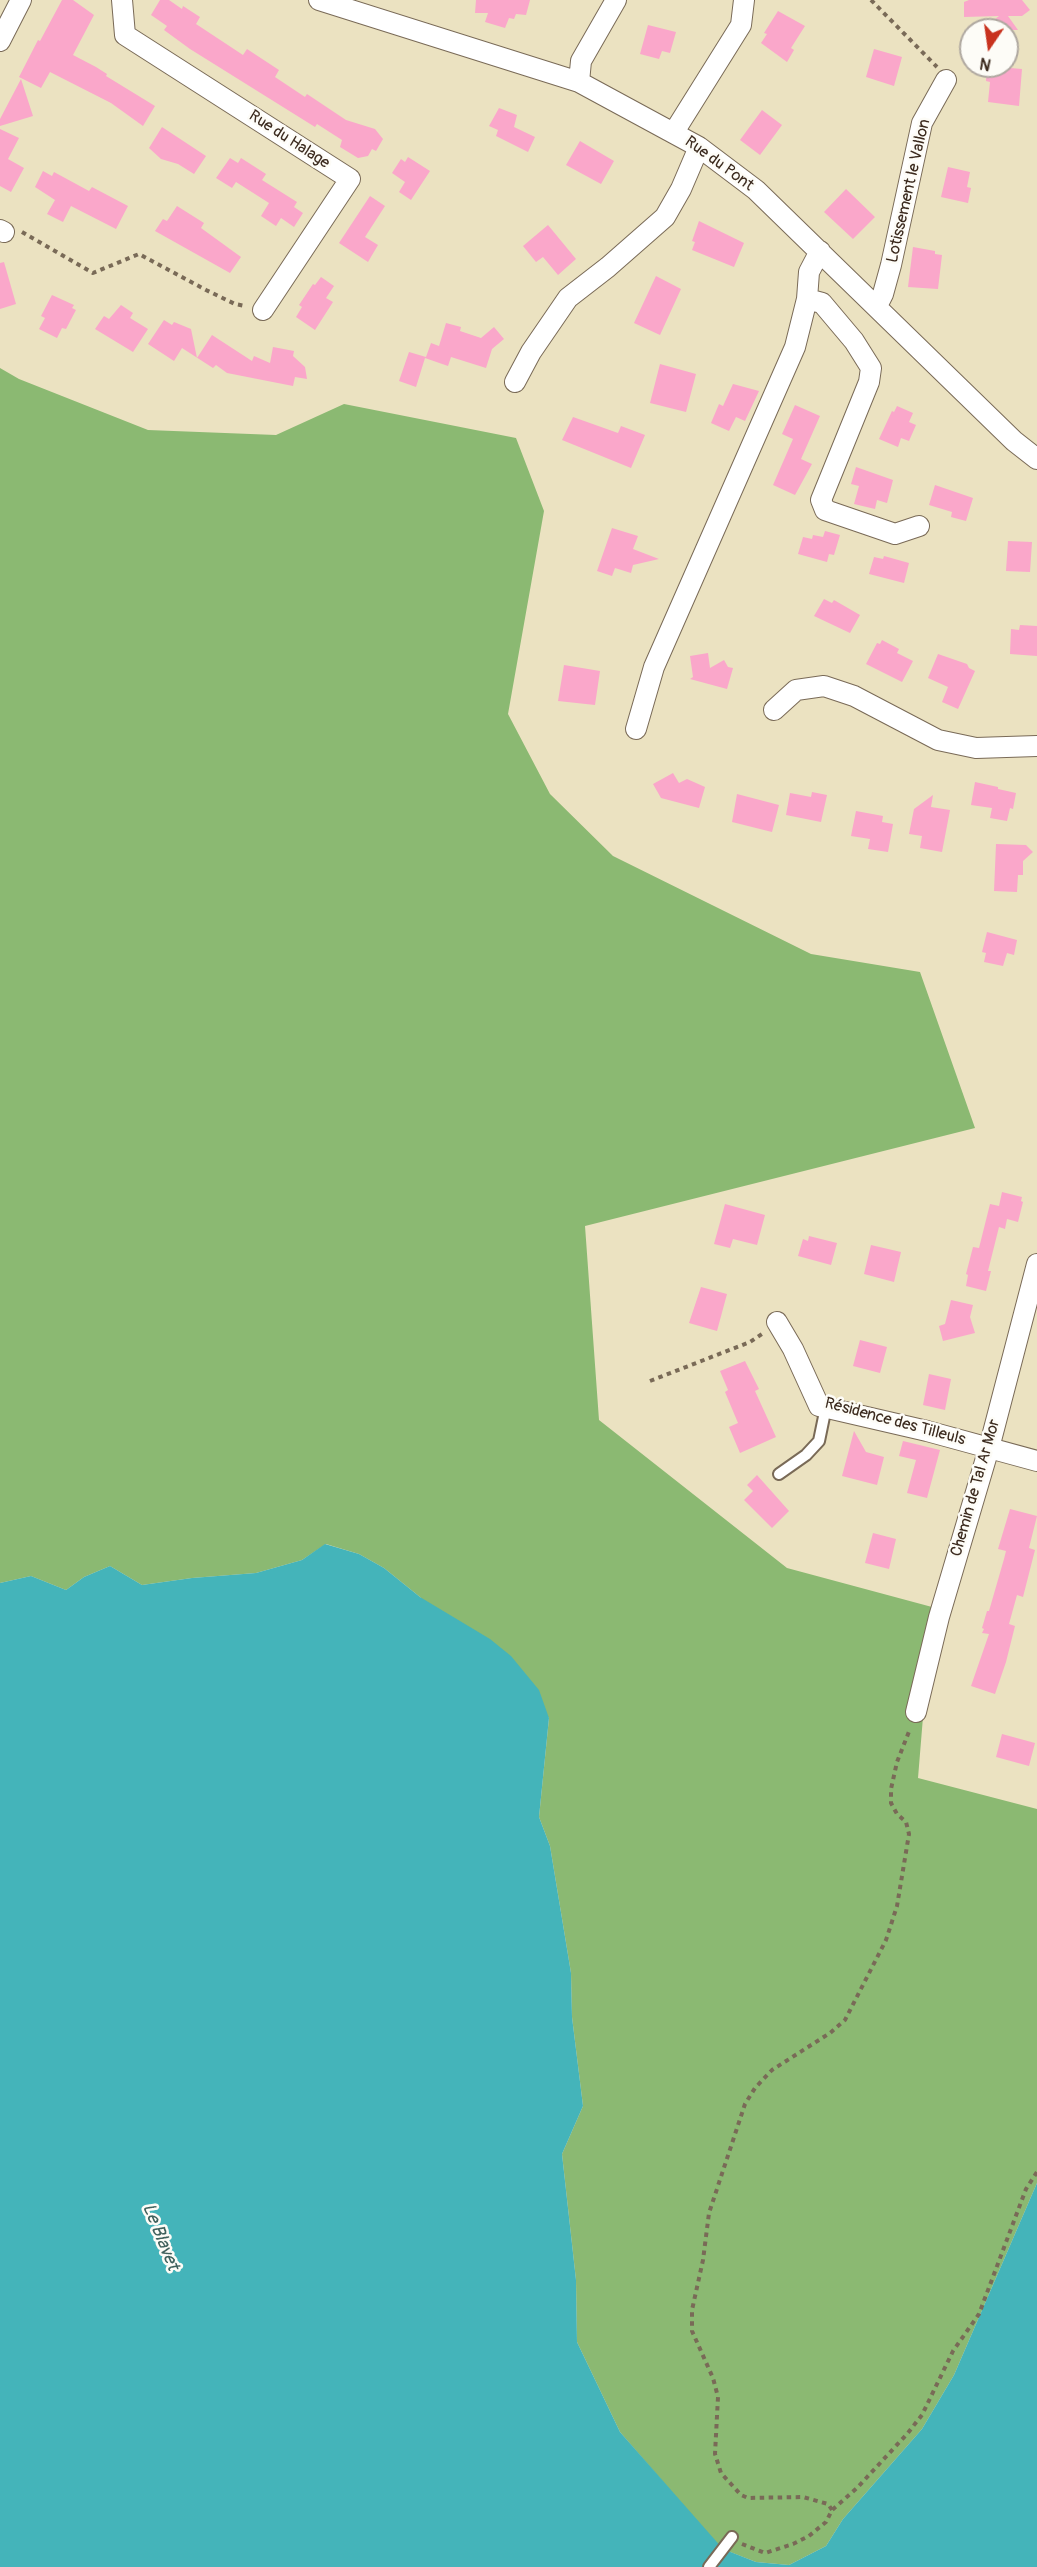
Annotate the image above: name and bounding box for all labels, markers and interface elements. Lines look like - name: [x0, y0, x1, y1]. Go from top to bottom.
- north arrow: [959, 18, 1019, 78]
- text: N: [978, 53, 993, 75]
- street label: Rue du Halage: [245, 107, 333, 173]
- street label: Lotissement le Vallon: [883, 117, 935, 265]
- street label: Rue du Pont: [681, 133, 757, 195]
- street label: Résidence des Tilleuls: [823, 1394, 967, 1450]
- street label: Chemin de Tal Ar Mor: [947, 1417, 1005, 1559]
- water label: Le Blavet: [137, 2201, 183, 2273]

